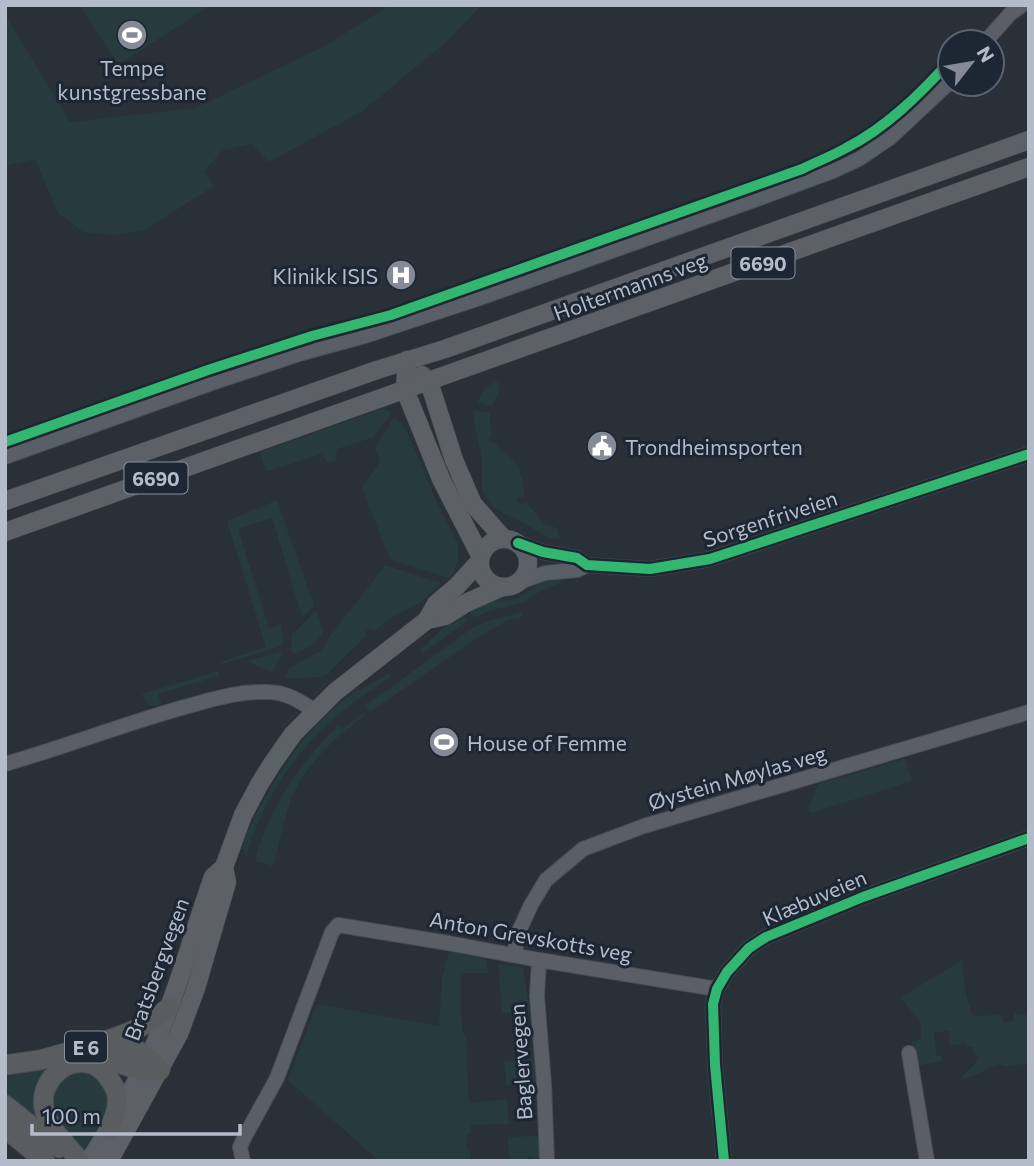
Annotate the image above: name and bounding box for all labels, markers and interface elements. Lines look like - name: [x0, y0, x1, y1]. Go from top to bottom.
- sports icon: Tempe kunstgressbane: [115, 18, 149, 52]
- north arrow: [936, 28, 1006, 98]
- text: N: [972, 42, 1000, 66]
- place label: Tempe kunstgressbane: [57, 55, 207, 104]
- street label: Holtermanns veg: [550, 247, 710, 325]
- road number: 6690: [732, 247, 794, 278]
- hospital icon: Klinikk ISIS: [384, 258, 418, 292]
- place label: Klinikk ISIS: [273, 263, 378, 288]
- public building icon: Trondheimsporten: [585, 429, 619, 463]
- place label: Trondheimsporten: [625, 434, 803, 459]
- road number: 6690: [124, 463, 188, 494]
- street label: Sorgenfriveien: [700, 485, 840, 551]
- sports icon: House of Femme: [427, 725, 461, 759]
- place label: House of Femme: [467, 730, 627, 755]
- street label: Øystein Møylas veg: [645, 740, 829, 814]
- street label: Klæbuveien: [758, 864, 870, 930]
- street label: Bratsbergvegen: [119, 894, 193, 1044]
- street label: Anton Grevskotts veg: [428, 906, 634, 966]
- street label: Baglervegen: [503, 1003, 537, 1121]
- road number: E 6: [65, 1032, 107, 1063]
- scale bar: [32, 1092, 240, 1136]
- text: 100 m: [42, 1103, 101, 1128]

